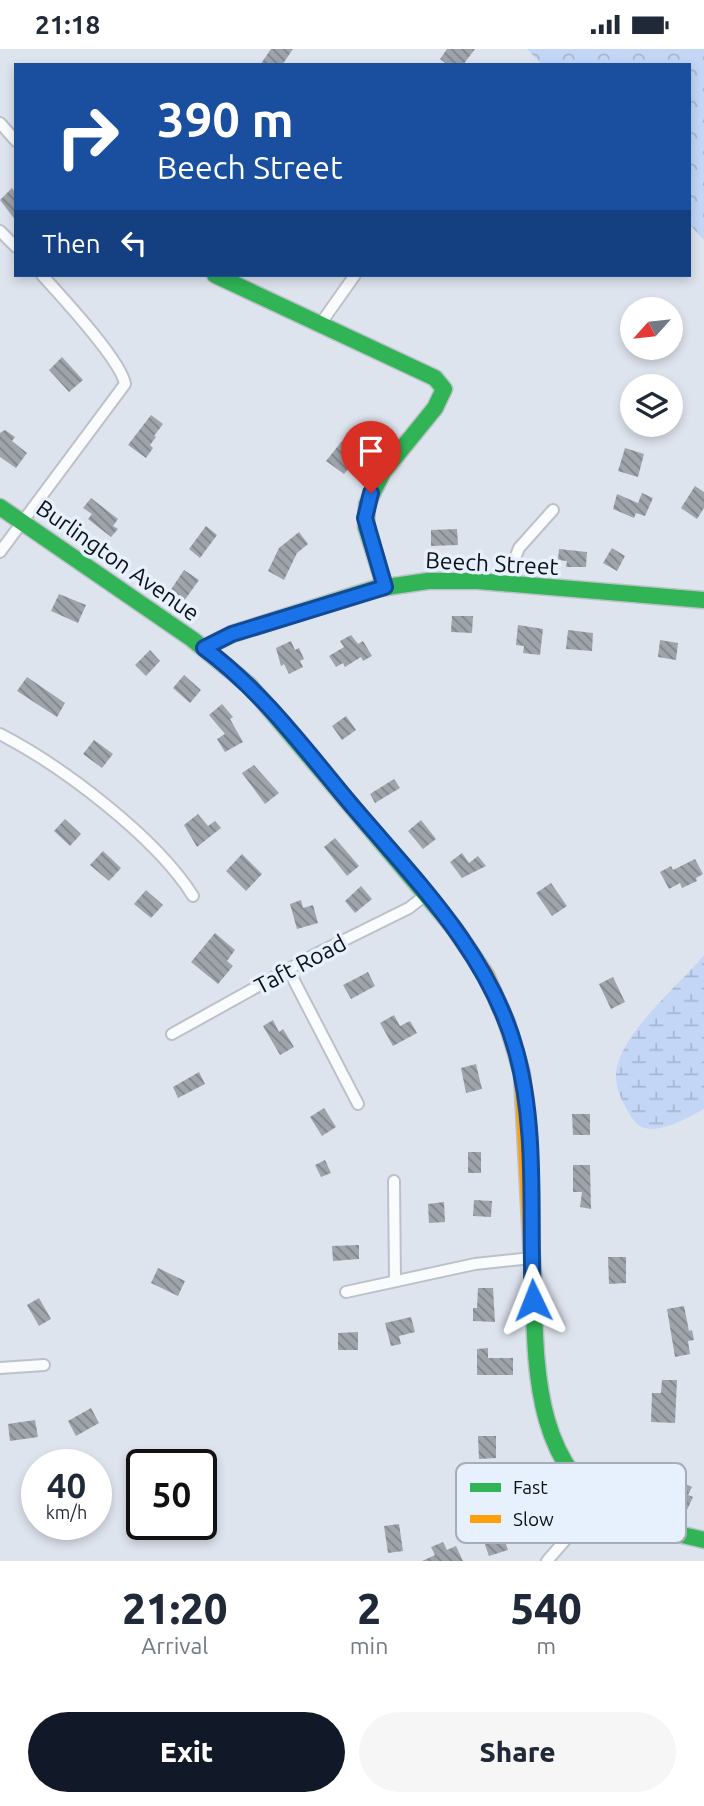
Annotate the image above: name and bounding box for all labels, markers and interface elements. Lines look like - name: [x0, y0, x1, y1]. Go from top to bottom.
- text: 21:18: [35, 10, 100, 39]
- icon: right: [42, 91, 133, 182]
- text: 390 m: [157, 91, 294, 146]
- text: Beech Street: [157, 149, 342, 185]
- icon: left: [115, 224, 153, 262]
- text: Then: [42, 229, 101, 258]
- north arrow: [620, 297, 682, 361]
- map controls: [620, 297, 683, 437]
- button: layers: [620, 374, 683, 437]
- pin: [341, 421, 401, 493]
- icon: arrive: [352, 432, 390, 470]
- street label: Burlington Avenue: [32, 494, 204, 626]
- street label: Beech Street: [425, 547, 559, 579]
- street label: Taft Road: [250, 930, 350, 998]
- position arrow: [496, 1263, 570, 1337]
- speed limit sign: 50: [126, 1449, 217, 1540]
- legend: [456, 1463, 686, 1543]
- text: 40: [47, 1465, 86, 1505]
- text: Fast: [513, 1476, 548, 1498]
- text: km/h: [46, 1502, 87, 1522]
- text: Slow: [513, 1508, 554, 1530]
- text: 21:20: [122, 1585, 227, 1632]
- text: 2: [357, 1585, 381, 1632]
- text: 540: [511, 1585, 582, 1632]
- text: Arrival: [141, 1633, 208, 1658]
- text: min: [350, 1633, 388, 1658]
- text: m: [536, 1633, 556, 1658]
- button: Exit: [28, 1712, 345, 1792]
- button: Share: [359, 1712, 676, 1792]

